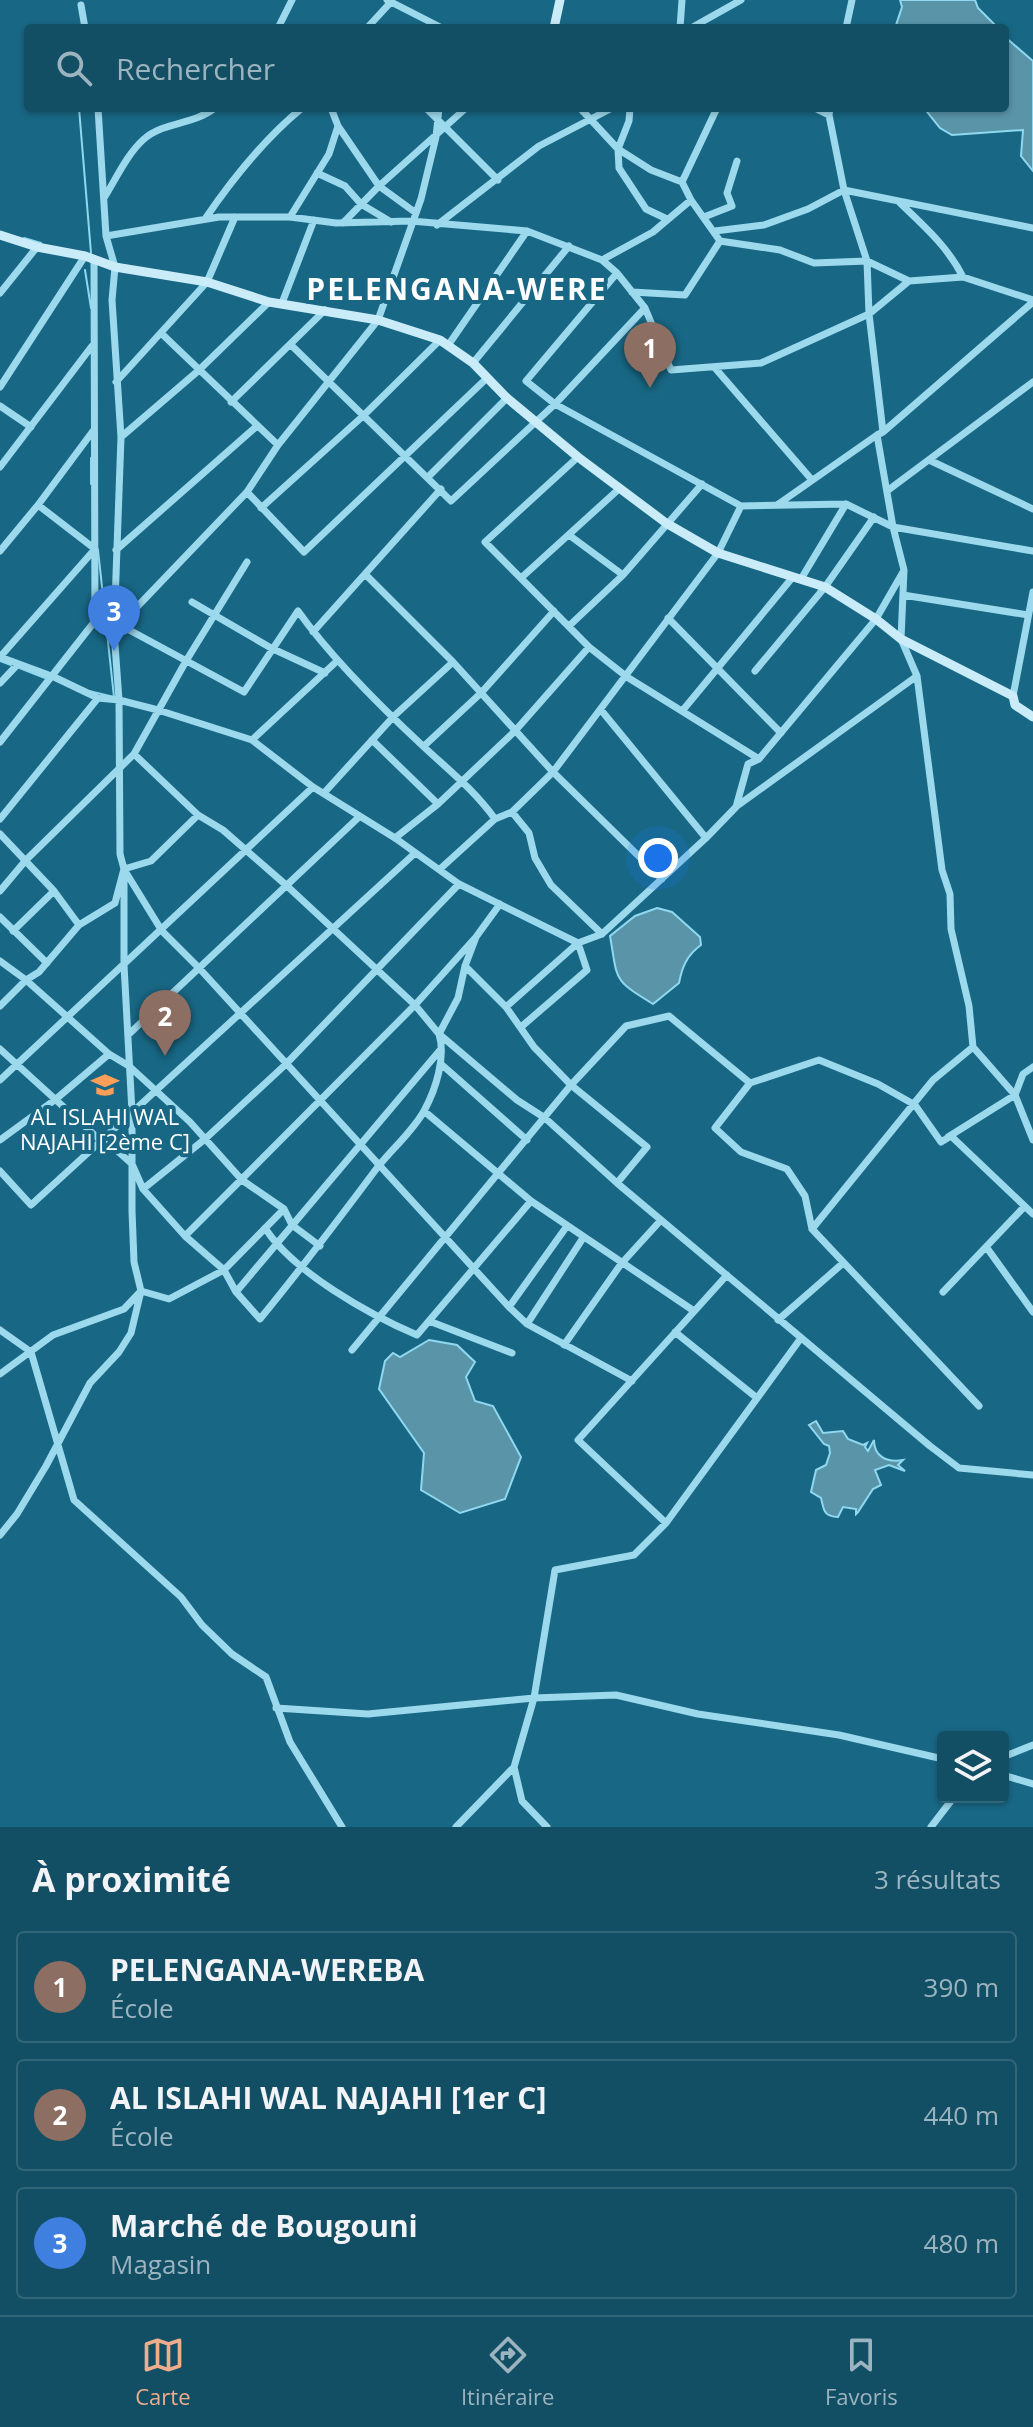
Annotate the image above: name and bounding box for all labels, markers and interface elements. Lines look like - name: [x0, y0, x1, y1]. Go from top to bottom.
- search box: [24, 24, 1009, 112]
- icon: search: [52, 46, 96, 90]
- text: Rechercher: [116, 48, 275, 89]
- district label: PELENGANA-WERE: [306, 268, 608, 309]
- pin: 1: [624, 322, 676, 388]
- pin: 3: [88, 585, 140, 651]
- your location: [638, 838, 678, 878]
- pin: 2: [139, 990, 191, 1056]
- school or university icon: AL ISLAHI WAL NAJAHI [2ème C]: [90, 1070, 120, 1100]
- place label: AL ISLAHI WAL NAJAHI [2ème C]: [20, 1101, 190, 1156]
- map controls: [937, 1731, 1009, 1803]
- button: layers: [937, 1731, 1009, 1803]
- text: À proximité: [32, 1856, 231, 1902]
- text: 3 résultats: [874, 1861, 1001, 1897]
- text: PELENGANA-WEREBA: [110, 1949, 424, 1990]
- text: 1: [53, 1969, 67, 2005]
- text: 390 m: [924, 1969, 999, 2005]
- text: École: [110, 1990, 174, 2026]
- text: AL ISLAHI WAL NAJAHI [1er C]: [110, 2077, 546, 2118]
- text: 2: [53, 2097, 67, 2133]
- text: 440 m: [924, 2097, 999, 2133]
- text: École: [110, 2118, 174, 2154]
- text: Marché de Bougouni: [110, 2205, 418, 2246]
- text: 3: [53, 2225, 67, 2261]
- text: 480 m: [924, 2225, 999, 2261]
- text: Magasin: [110, 2246, 211, 2282]
- tab: Carte: [135, 2333, 191, 2411]
- tab: Itinéraire: [461, 2333, 554, 2411]
- tab: Favoris: [825, 2333, 898, 2411]

